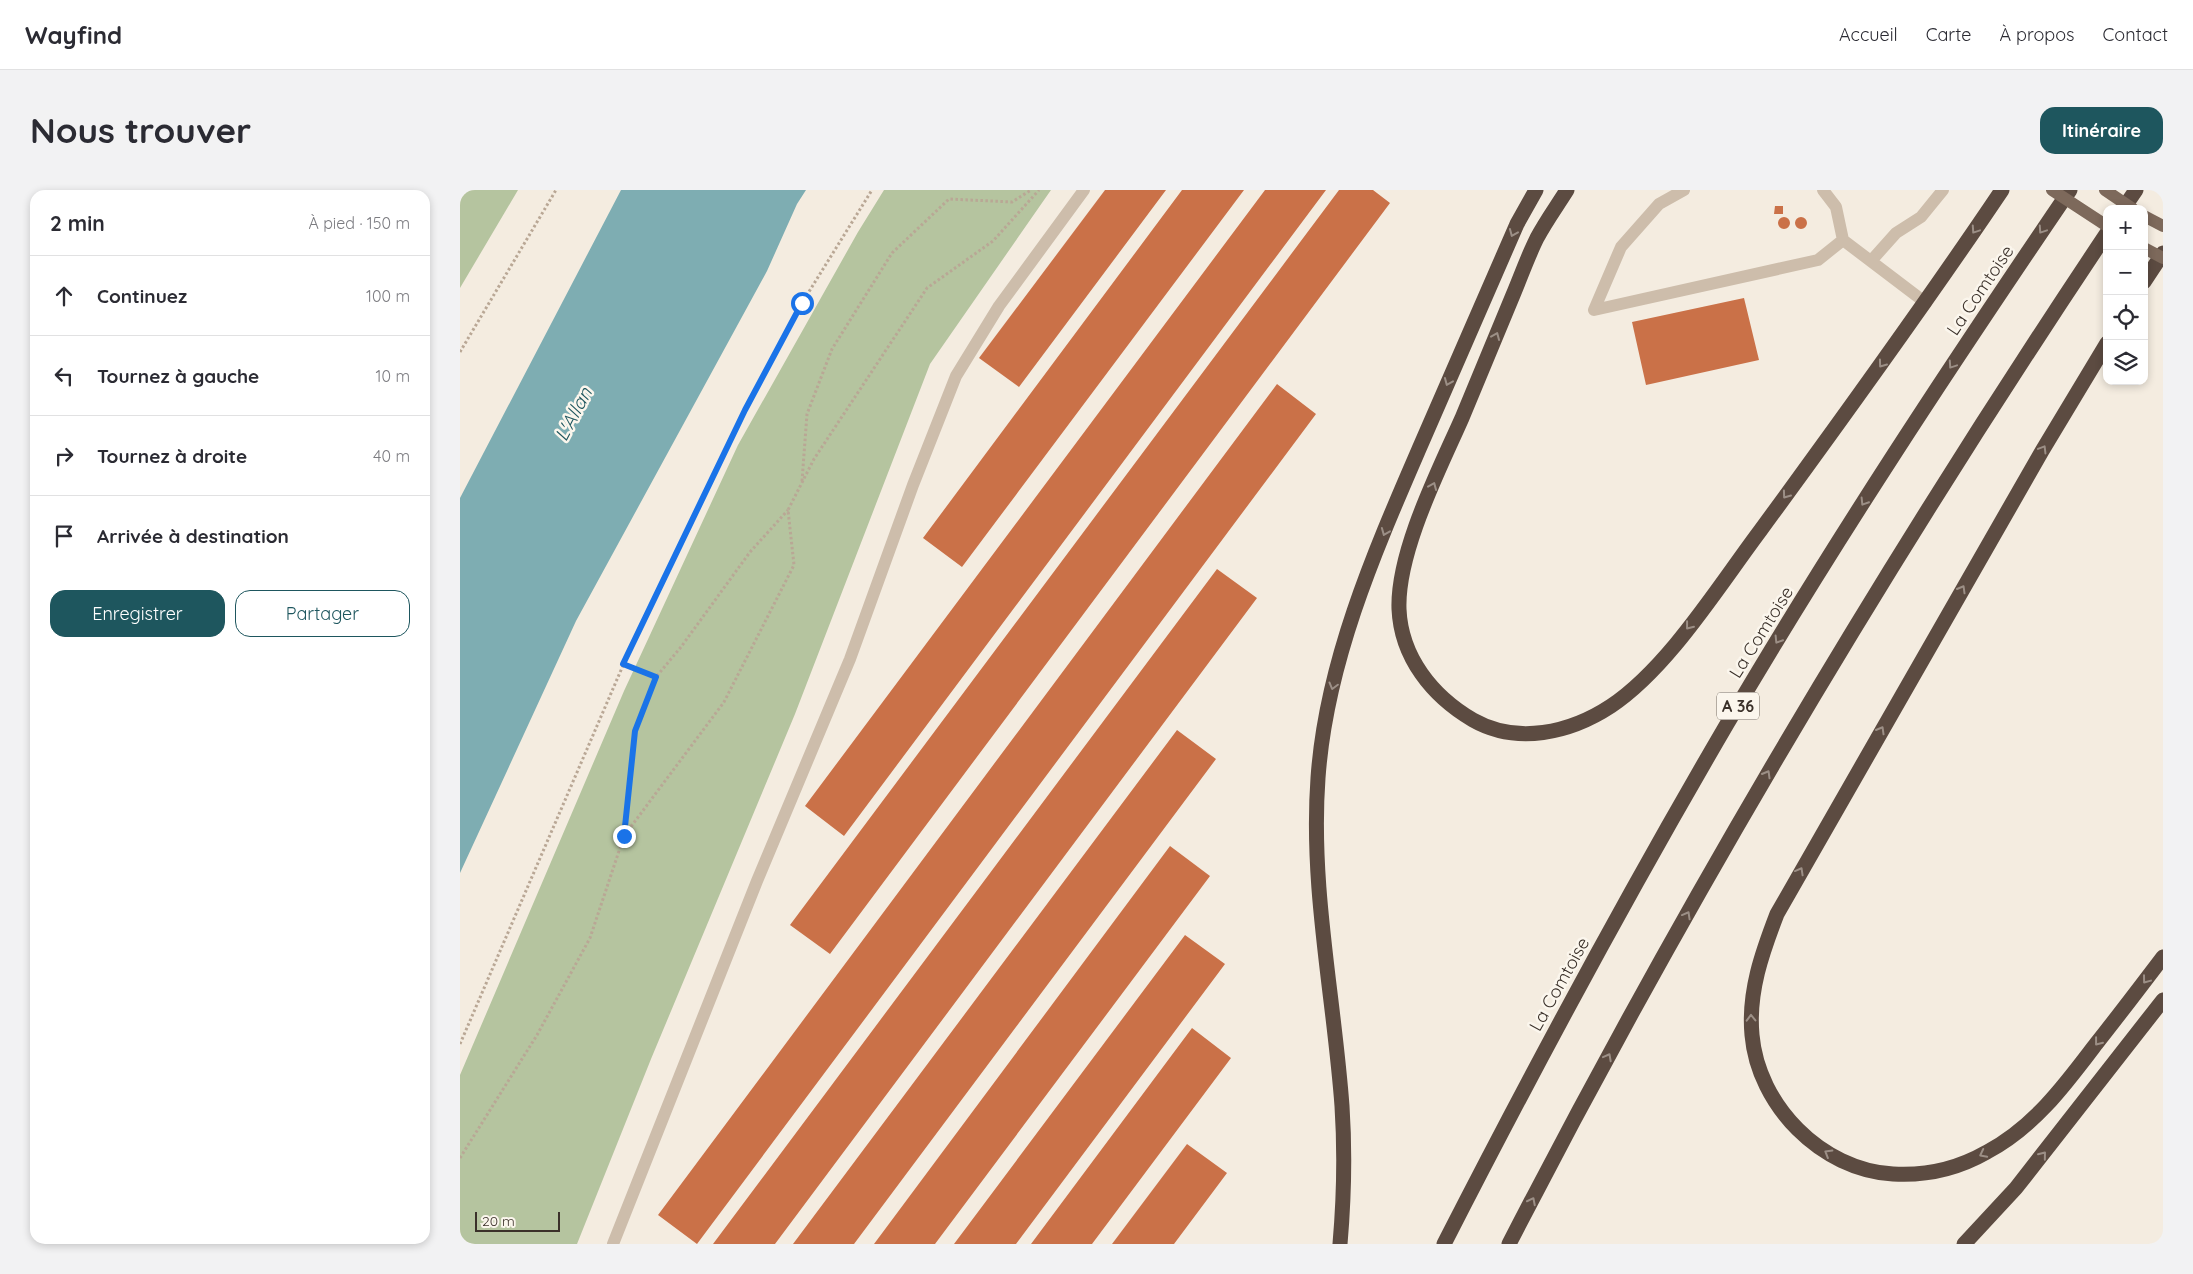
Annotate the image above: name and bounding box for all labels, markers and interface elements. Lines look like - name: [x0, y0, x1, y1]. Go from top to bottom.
- text: Wayfind: [25, 20, 122, 50]
- text: Accueil: [1839, 23, 1898, 46]
- text: Carte: [1926, 23, 1971, 46]
- text: À propos: [1999, 23, 2075, 46]
- text: Contact: [2103, 23, 2168, 46]
- button: Itinéraire: [2040, 107, 2163, 154]
- text: Nous trouver: [30, 108, 251, 152]
- map controls: [2103, 205, 2148, 385]
- button: +: [2103, 205, 2148, 250]
- text: 2 min: [50, 210, 105, 236]
- text: À pied · 150 m: [308, 213, 410, 233]
- one-way arrow: [1972, 225, 1981, 234]
- one-way arrow: [2039, 225, 2049, 234]
- one-way arrow: [1508, 228, 1519, 237]
- street label: La Comtoise: [1941, 241, 2019, 339]
- button: −: [2103, 250, 2148, 295]
- icon: ahead: [50, 282, 78, 310]
- text: Continuez: [97, 284, 187, 308]
- text: 100 m: [366, 286, 410, 306]
- route start: [791, 292, 814, 315]
- button: locate: [2103, 295, 2148, 340]
- one-way arrow: [1489, 332, 1500, 341]
- button: layers: [2103, 340, 2148, 385]
- one-way arrow: [1879, 358, 1888, 368]
- one-way arrow: [1949, 360, 1958, 369]
- icon: left: [50, 362, 78, 390]
- text: Tournez à gauche: [97, 364, 259, 388]
- text: 10 m: [376, 366, 410, 386]
- one-way arrow: [1444, 377, 1455, 386]
- water label: L'Allan: [549, 382, 598, 445]
- icon: right: [50, 442, 78, 470]
- text: Tournez à droite: [97, 444, 247, 468]
- one-way arrow: [2037, 445, 2047, 454]
- text: 40 m: [373, 446, 410, 466]
- one-way arrow: [1427, 482, 1437, 491]
- one-way arrow: [1783, 489, 1792, 499]
- one-way arrow: [1861, 497, 1871, 506]
- icon: arrive: [50, 522, 78, 550]
- text: Arrivée à destination: [97, 524, 289, 548]
- one-way arrow: [1380, 527, 1391, 536]
- street label: La Comtoise: [1724, 582, 1798, 682]
- one-way arrow: [1956, 586, 1966, 595]
- button: Enregistrer: [50, 590, 225, 637]
- button: Partager: [235, 590, 410, 637]
- one-way arrow: [1686, 620, 1695, 629]
- one-way arrow: [1775, 635, 1785, 644]
- one-way arrow: [1329, 681, 1339, 689]
- road number: A 36: [1717, 692, 1759, 720]
- one-way arrow: [1875, 727, 1885, 736]
- one-way arrow: [1761, 770, 1771, 779]
- route end: [613, 825, 636, 848]
- one-way arrow: [1794, 868, 1804, 877]
- one-way arrow: [1680, 911, 1690, 920]
- street label: La Comtoise: [1524, 933, 1594, 1035]
- one-way arrow: [2143, 974, 2151, 983]
- one-way arrow: [1746, 1014, 1756, 1022]
- one-way arrow: [2096, 1036, 2104, 1045]
- one-way arrow: [1601, 1053, 1611, 1062]
- one-way arrow: [1979, 1148, 1988, 1158]
- one-way arrow: [1825, 1149, 1834, 1159]
- one-way arrow: [2037, 1152, 2045, 1161]
- one-way arrow: [1526, 1197, 1536, 1206]
- scale bar: [475, 1209, 560, 1232]
- text: 20 m: [482, 1212, 515, 1230]

